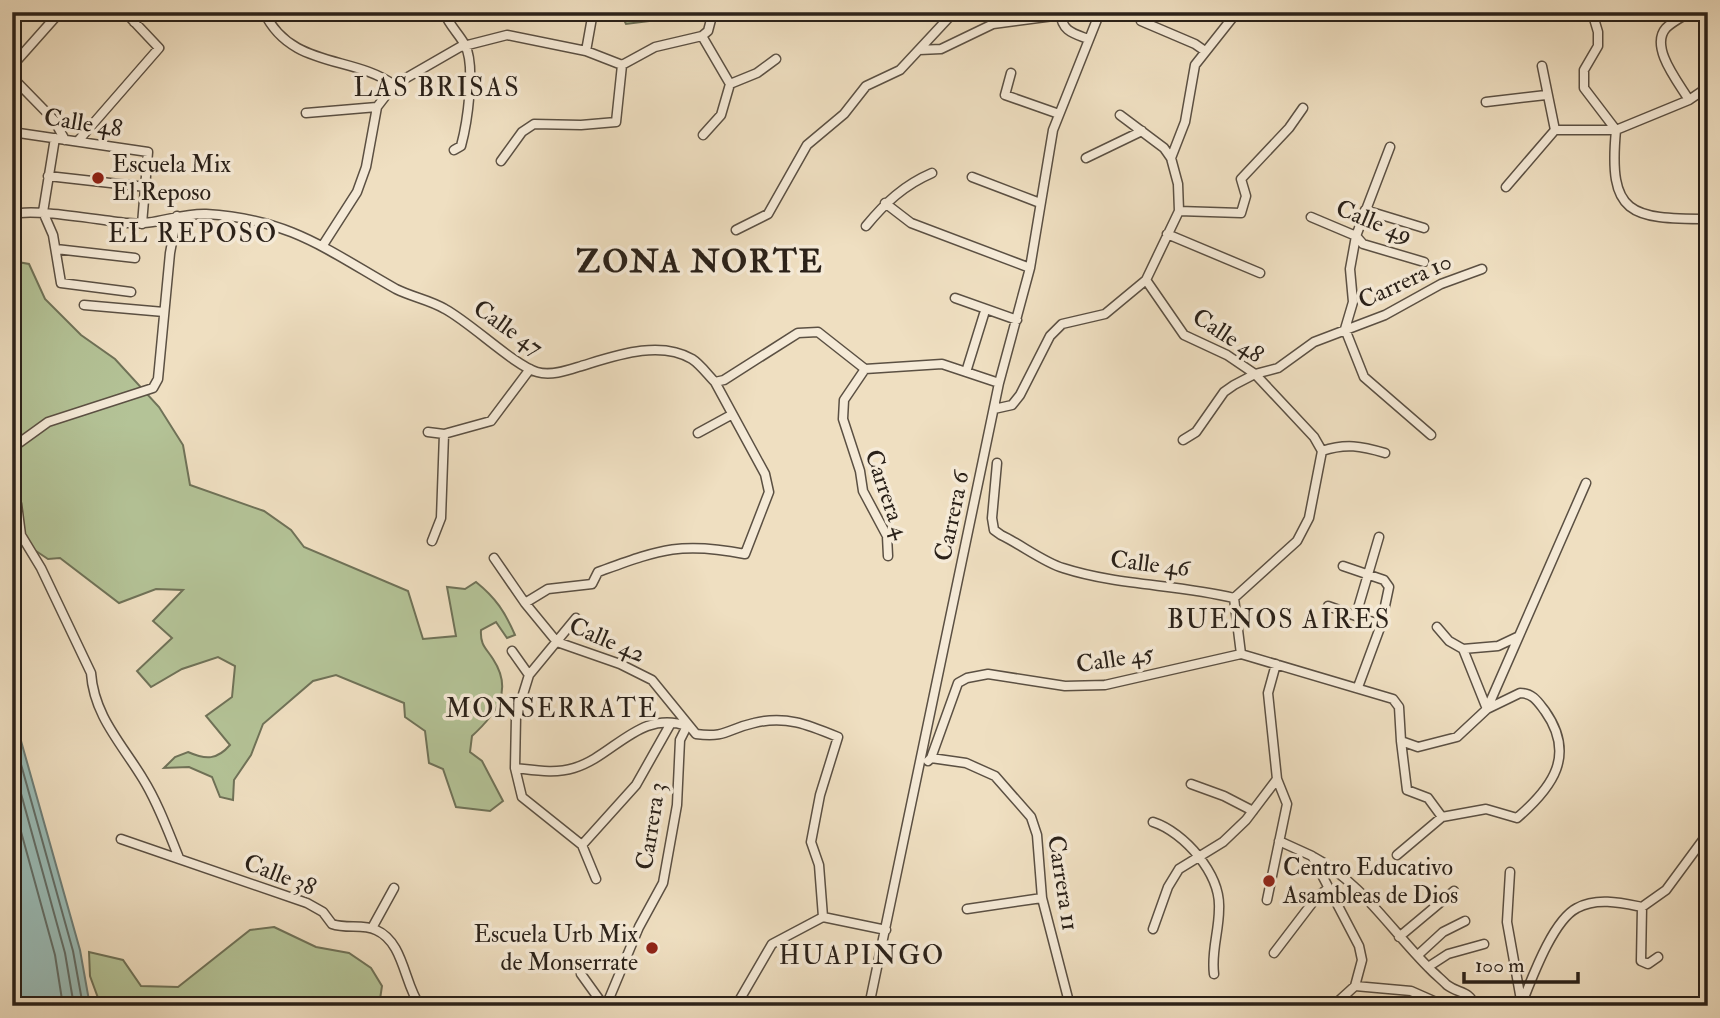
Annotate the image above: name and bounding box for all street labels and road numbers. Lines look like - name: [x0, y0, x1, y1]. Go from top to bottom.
- street label: Calle 48: [42, 102, 124, 144]
- street label: Calle 49: [1331, 193, 1417, 251]
- street label: Carrera 10: [1353, 246, 1457, 316]
- street label: Calle 47: [467, 293, 549, 363]
- street label: Calle 48: [1186, 302, 1270, 370]
- street label: Carrera 4: [857, 445, 917, 544]
- street label: Carrera 6: [927, 466, 977, 564]
- street label: Calle 46: [1109, 544, 1193, 584]
- street label: Calle 42: [564, 610, 650, 670]
- street label: Calle 45: [1074, 638, 1156, 680]
- street label: Carrera 3: [629, 780, 673, 872]
- street label: Carrera 11: [1040, 833, 1086, 933]
- street label: Calle 38: [239, 847, 321, 903]

